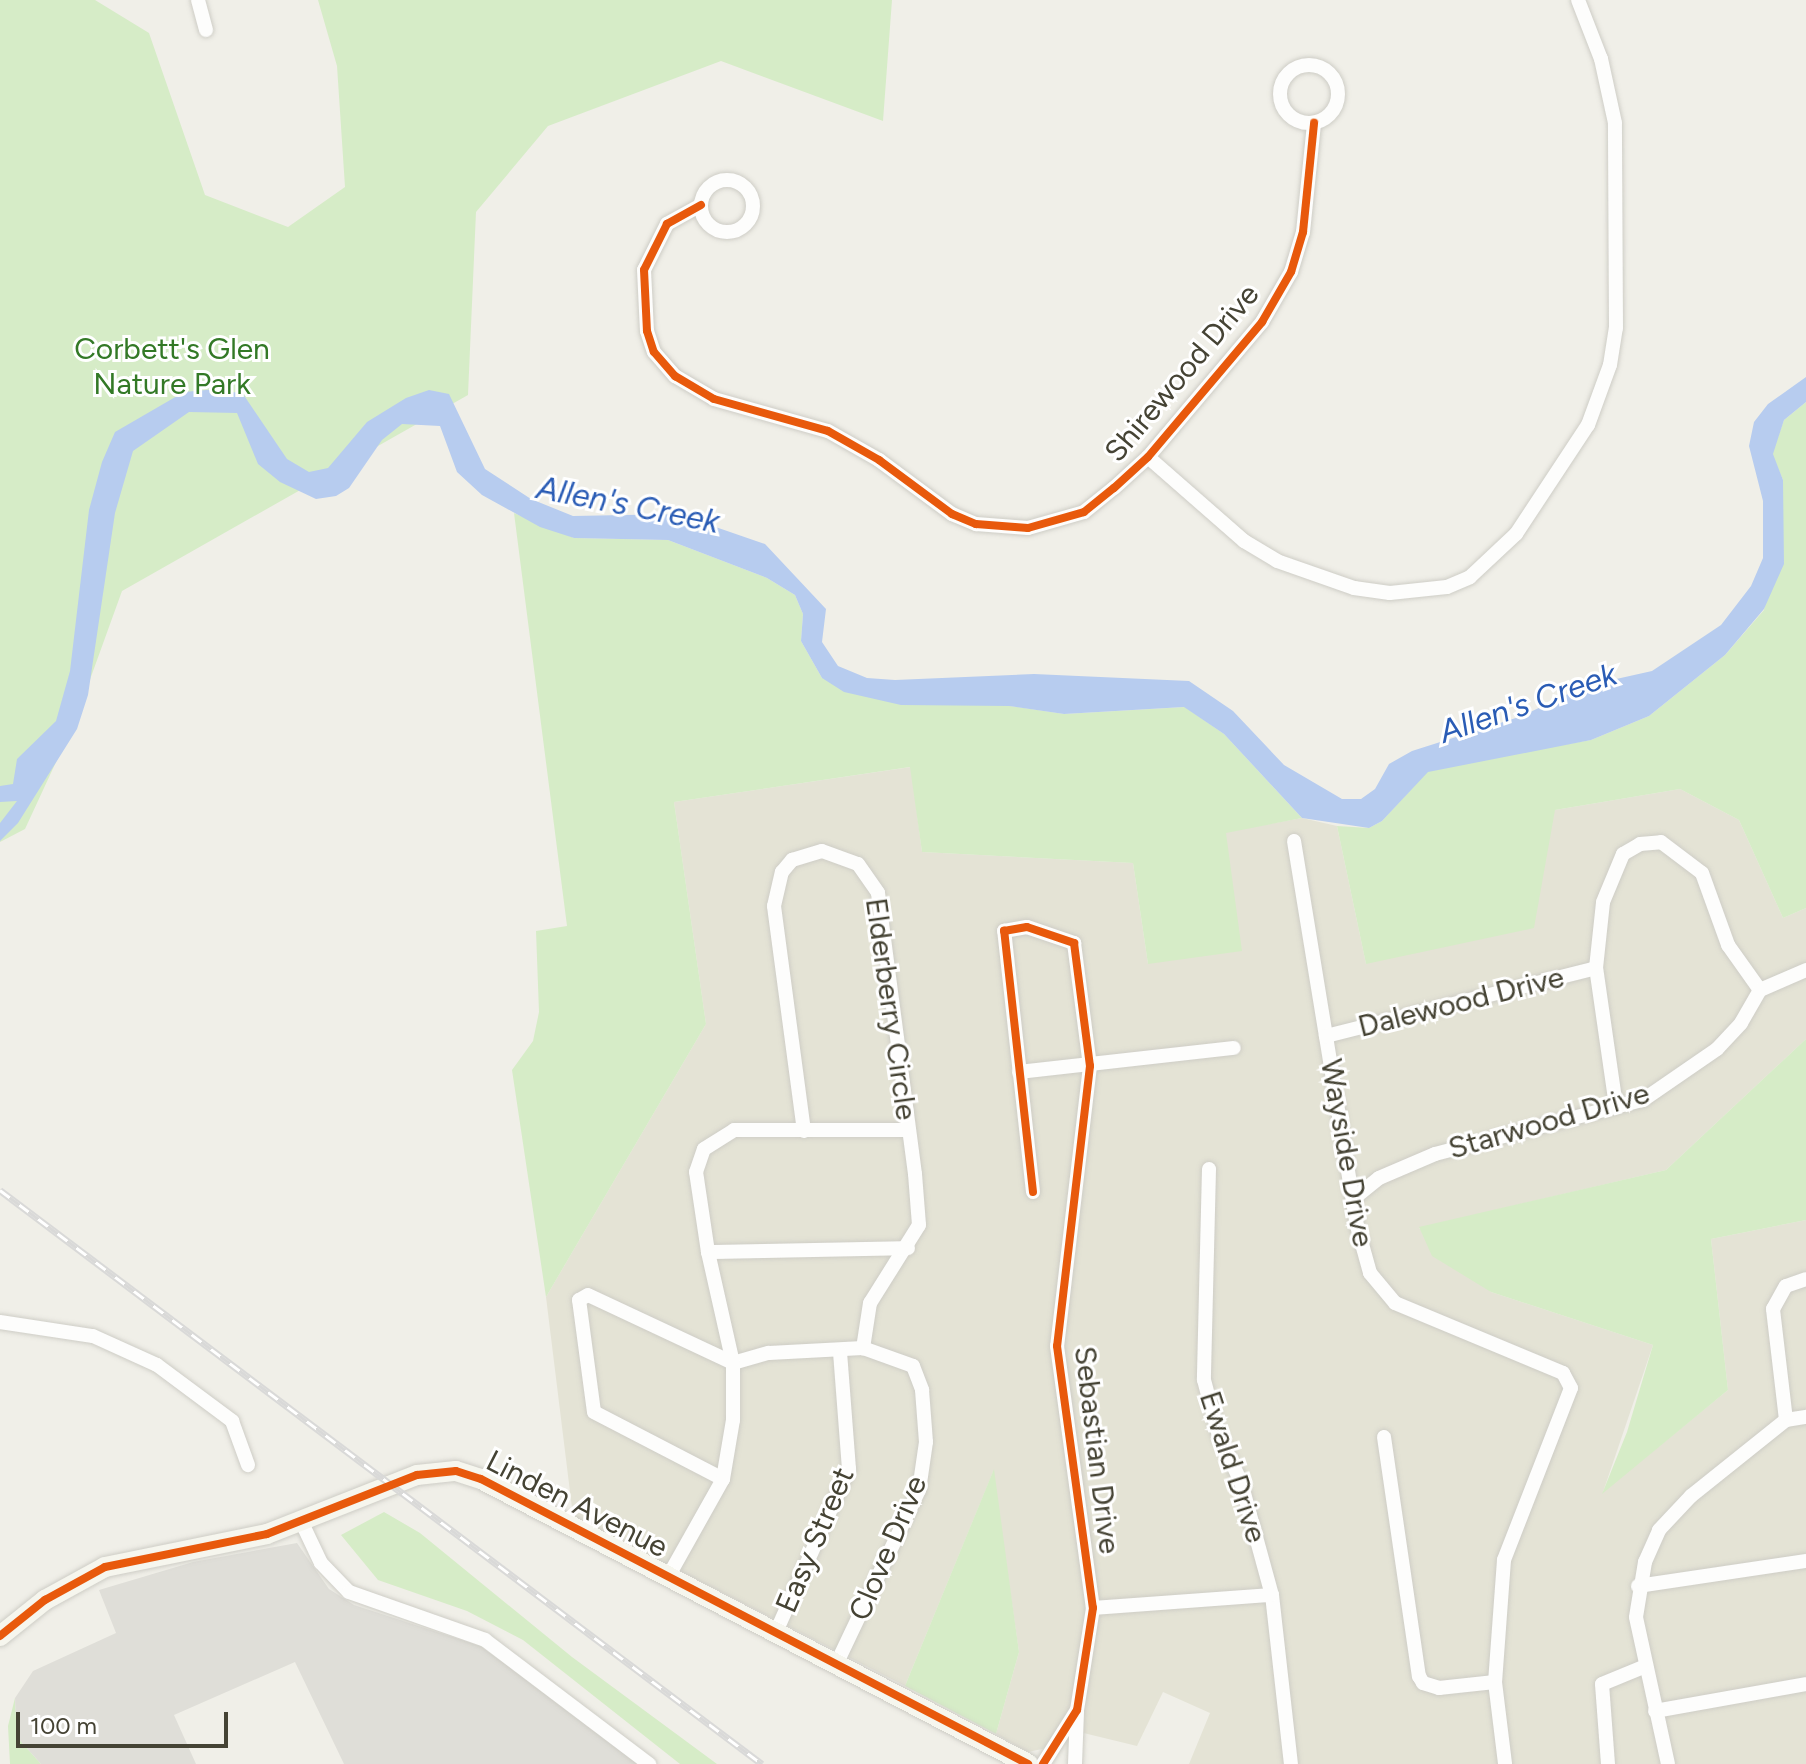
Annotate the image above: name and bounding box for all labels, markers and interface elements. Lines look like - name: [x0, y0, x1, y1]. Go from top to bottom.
- street label: Shirewood Drive: [1097, 277, 1267, 469]
- park label: Corbett's Glen Nature Park: [74, 331, 270, 402]
- water label: Allen's Creek: [533, 468, 723, 542]
- water label: Allen's Creek: [1434, 655, 1622, 751]
- street label: Elderberry Circle: [858, 896, 924, 1122]
- street label: Dalewood Drive: [1354, 959, 1568, 1045]
- street label: Wayside Drive: [1313, 1056, 1381, 1250]
- street label: Starwood Drive: [1444, 1075, 1654, 1167]
- street label: Sebastian Drive: [1066, 1344, 1128, 1556]
- street label: Ewald Drive: [1192, 1387, 1274, 1547]
- street label: Linden Avenue: [480, 1443, 674, 1565]
- street label: Easy Street: [768, 1462, 862, 1618]
- street label: Clove Drive: [841, 1470, 935, 1626]
- scale bar: [20, 1696, 232, 1746]
- text: 100 m: [30, 1711, 97, 1740]

